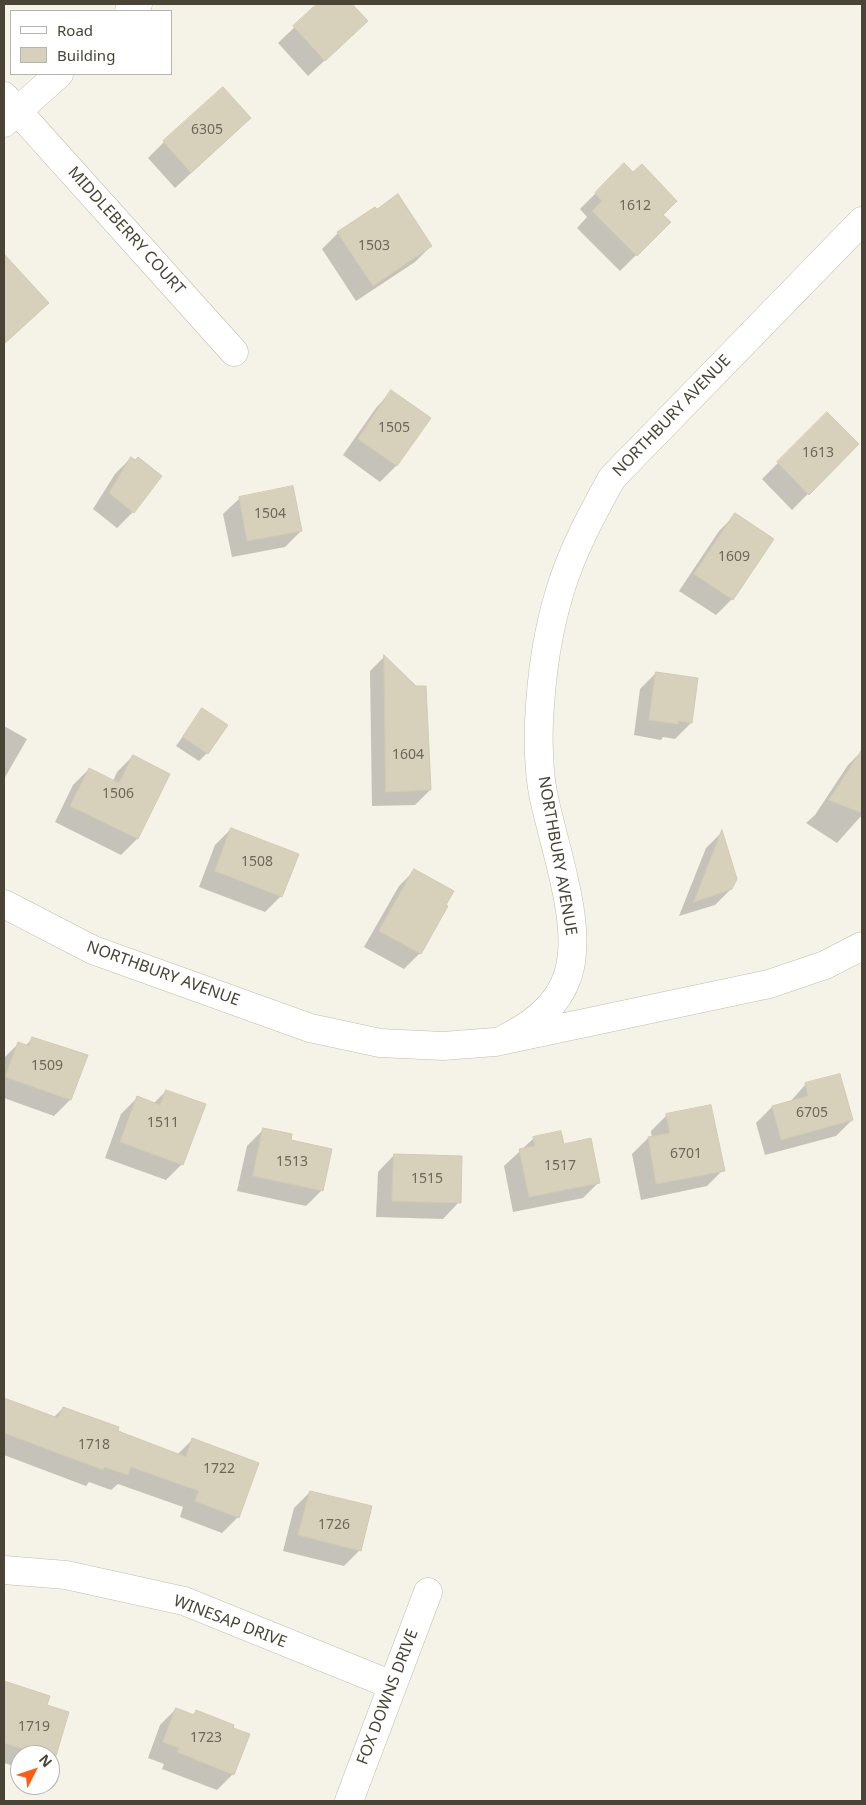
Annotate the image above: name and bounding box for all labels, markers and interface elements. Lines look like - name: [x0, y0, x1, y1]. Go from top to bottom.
- legend: [10, 10, 172, 75]
- text: Road: [57, 20, 93, 40]
- text: Building: [57, 45, 115, 65]
- house number: 6305: [191, 122, 223, 138]
- street label: MIDDLEBERRY COURT: [63, 163, 189, 299]
- house number: 1612: [619, 198, 651, 214]
- house number: 1503: [358, 238, 390, 254]
- street label: NORTHBURY AVENUE: [609, 351, 735, 481]
- house number: 1505: [378, 420, 410, 436]
- house number: 1613: [802, 445, 834, 461]
- house number: 1504: [254, 506, 286, 522]
- house number: 1609: [718, 549, 750, 565]
- house number: 1604: [392, 747, 424, 763]
- street label: NORTHBURY AVENUE: [534, 775, 580, 937]
- house number: 1506: [102, 786, 134, 802]
- house number: 1508: [241, 854, 273, 870]
- street label: NORTHBURY AVENUE: [84, 937, 242, 1011]
- house number: 1509: [31, 1058, 63, 1074]
- house number: 6705: [796, 1105, 828, 1121]
- house number: 1511: [147, 1115, 179, 1131]
- house number: 6701: [670, 1146, 702, 1162]
- house number: 1513: [276, 1154, 308, 1170]
- house number: 1517: [544, 1158, 576, 1174]
- house number: 1515: [411, 1171, 443, 1187]
- house number: 1718: [78, 1437, 110, 1453]
- house number: 1722: [203, 1461, 235, 1477]
- house number: 1726: [318, 1517, 350, 1533]
- street label: WINESAP DRIVE: [171, 1592, 289, 1652]
- street label: FOX DOWNS DRIVE: [353, 1627, 423, 1767]
- house number: 1719: [18, 1719, 50, 1735]
- house number: 1723: [190, 1730, 222, 1746]
- north arrow: [10, 1745, 60, 1795]
- text: N: [35, 1750, 57, 1771]

